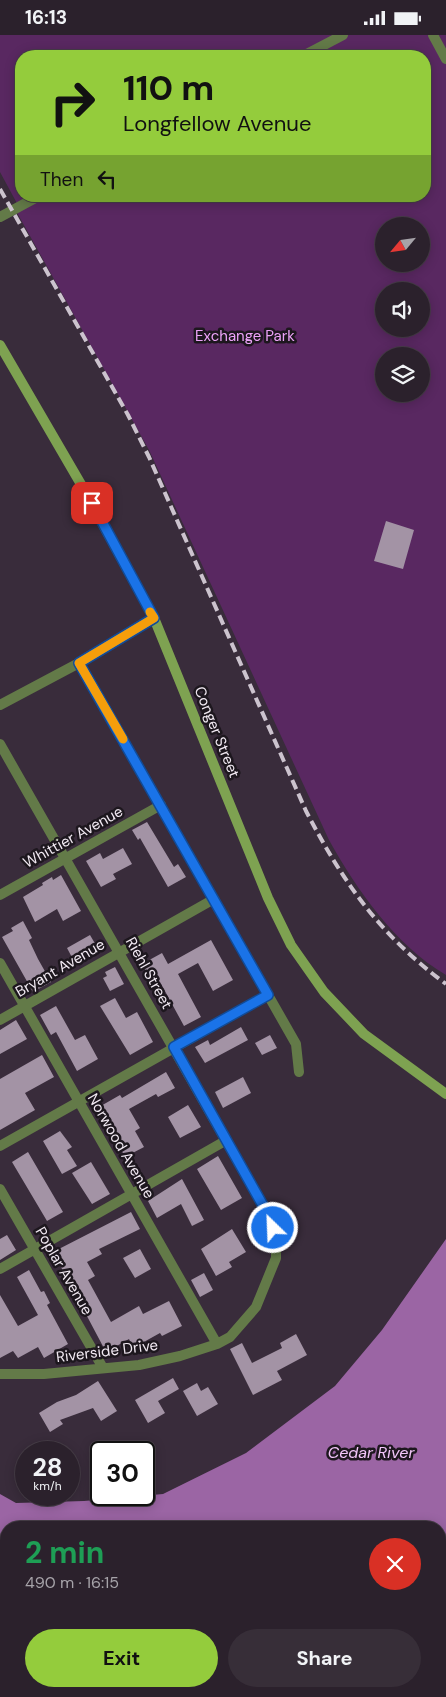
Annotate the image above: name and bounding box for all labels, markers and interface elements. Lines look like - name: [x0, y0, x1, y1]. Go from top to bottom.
- text: 16:13: [25, 5, 67, 30]
- text: 110 m: [123, 65, 214, 111]
- icon: right: [40, 70, 105, 135]
- text: Longfellow Avenue: [123, 109, 311, 138]
- icon: left: [93, 165, 121, 193]
- text: Then: [40, 167, 83, 192]
- north arrow: [375, 217, 430, 273]
- map controls: [375, 217, 430, 402]
- button: sound: [375, 282, 430, 337]
- park label: Exchange Park: [195, 326, 295, 346]
- button: layers: [375, 347, 430, 402]
- pin: [71, 482, 113, 524]
- icon: arrive: [78, 489, 106, 517]
- street label: Conger Street: [190, 683, 244, 781]
- street label: Whittier Avenue: [20, 801, 126, 873]
- street label: Riehl Street: [121, 933, 177, 1013]
- street label: Bryant Avenue: [12, 934, 108, 1002]
- street label: Norwood Avenue: [83, 1090, 159, 1202]
- position arrow: [246, 1201, 298, 1253]
- street label: Poplar Avenue: [31, 1223, 97, 1319]
- street label: Riverside Drive: [55, 1335, 159, 1367]
- speed limit sign: 30: [90, 1441, 155, 1506]
- water label: Cedar River: [328, 1442, 415, 1463]
- text: 28: [32, 1451, 63, 1484]
- text: km/h: [33, 1478, 62, 1494]
- text: 2 min: [25, 1533, 104, 1572]
- button: close: [369, 1538, 421, 1590]
- text: 490 m · 16:15: [25, 1572, 119, 1593]
- button: Exit: [25, 1629, 218, 1687]
- button: Share: [228, 1629, 421, 1687]

